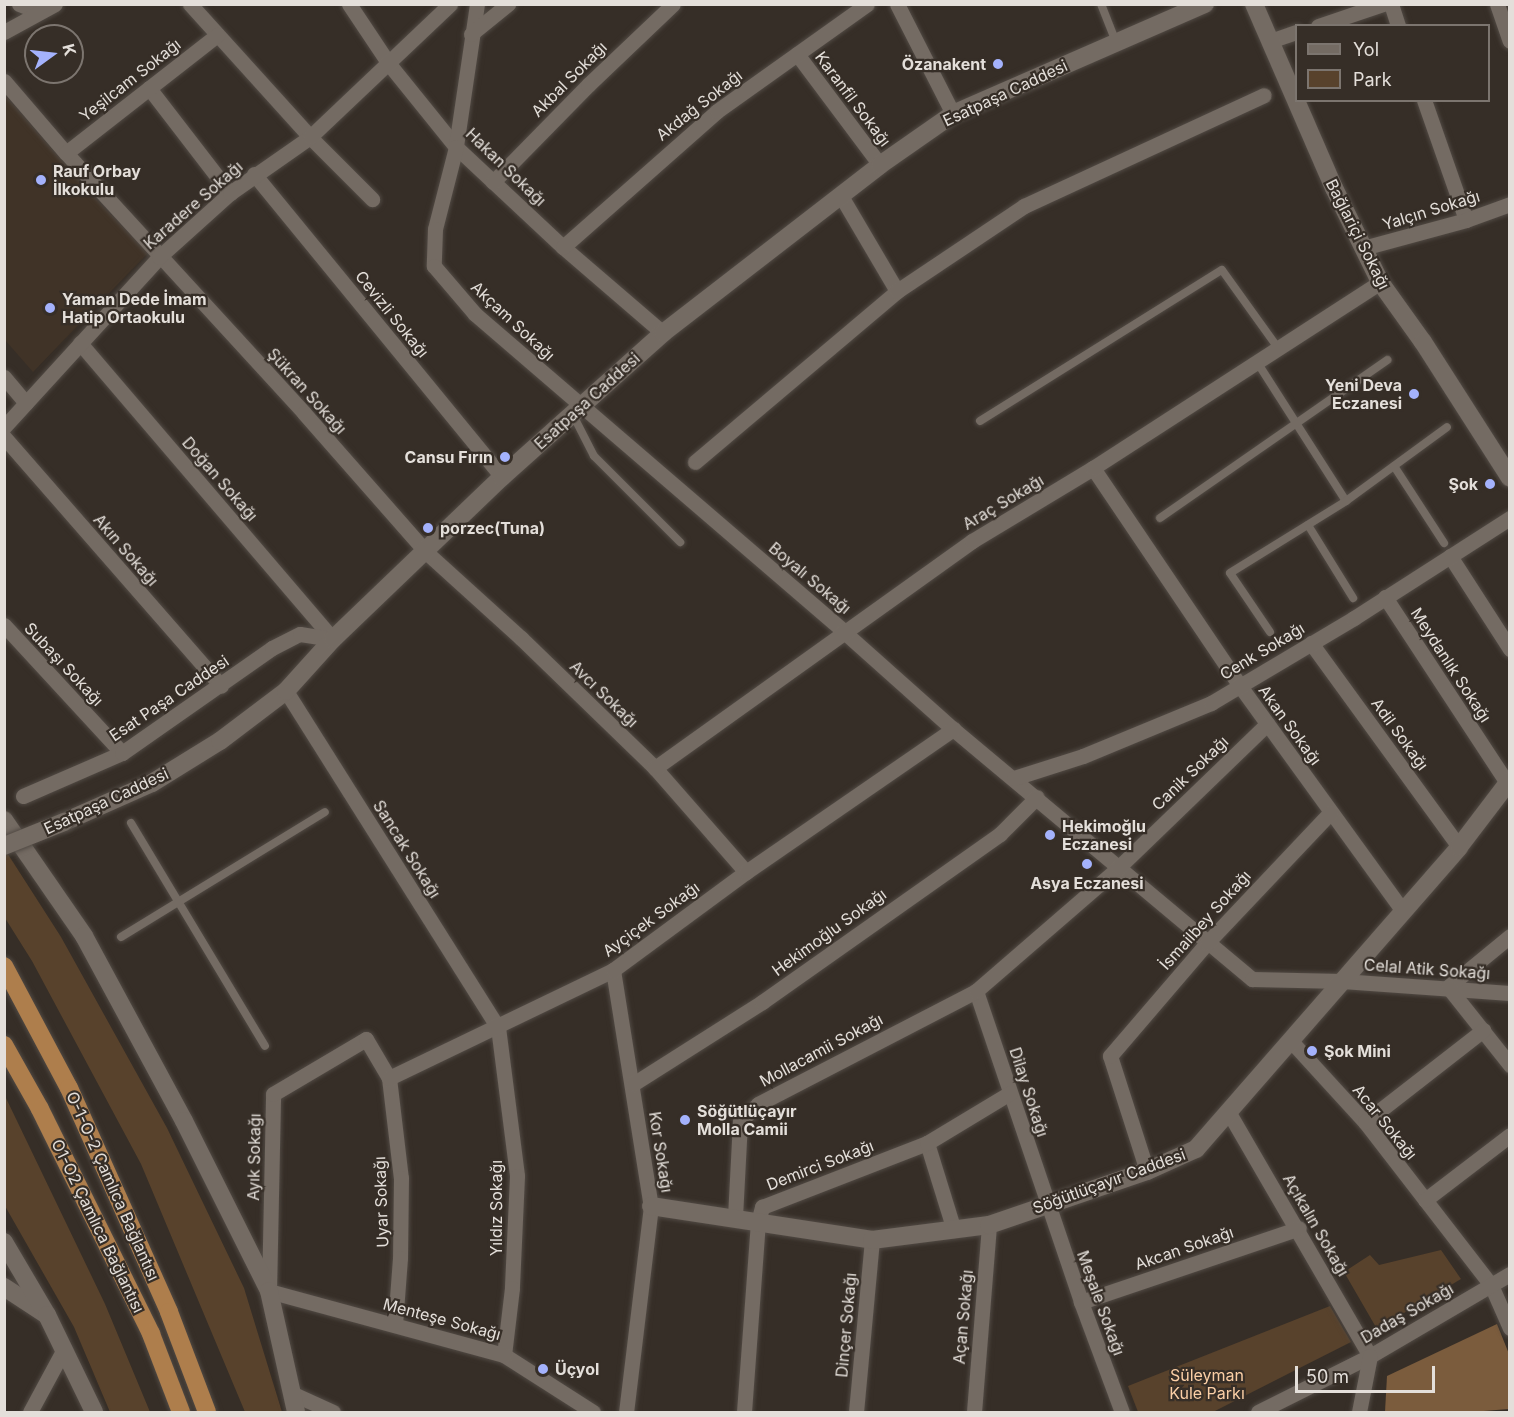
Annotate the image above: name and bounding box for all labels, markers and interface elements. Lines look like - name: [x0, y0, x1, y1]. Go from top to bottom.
- north arrow: [24, 24, 84, 84]
- legend: [1295, 24, 1490, 102]
- street label: Yeşilcam Sokağı: [76, 34, 184, 126]
- street label: Akbal Sokağı: [527, 37, 611, 121]
- text: Yol: [1353, 39, 1379, 60]
- text: K: [58, 42, 81, 58]
- street label: Karanfil Sokağı: [811, 48, 895, 150]
- place label: Özanakent: [902, 54, 986, 74]
- street label: Esatpaşa Caddesi: [940, 56, 1070, 130]
- marker: Özanakent: [991, 57, 1005, 71]
- street label: Akdağ Sokağı: [652, 65, 746, 145]
- text: Park: [1353, 69, 1392, 90]
- street label: Hakan Sokağı: [462, 124, 550, 210]
- street label: Karadere Sokağı: [140, 157, 246, 253]
- place label: Rauf Orbay İlkokulu: [53, 161, 141, 199]
- marker: Rauf Orbay İlkokulu: [34, 173, 48, 187]
- street label: Bağlariçi Sokağı: [1322, 176, 1394, 292]
- street label: Yalçın Sokağı: [1380, 186, 1482, 234]
- street label: Cevizli Sokağı: [351, 267, 433, 361]
- street label: Akçam Sokağı: [467, 277, 559, 365]
- place label: Yaman Dede İmam Hatip Ortaokulu: [62, 289, 206, 327]
- marker: Yaman Dede İmam Hatip Ortaokulu: [43, 301, 57, 315]
- street label: Şükran Sokağı: [263, 344, 351, 438]
- street label: Esatpaşa Caddesi: [530, 349, 644, 453]
- place label: Yeni Deva Eczanesi: [1325, 375, 1402, 413]
- marker: Yeni Deva Eczanesi: [1407, 387, 1421, 401]
- street label: Doğan Sokağı: [178, 433, 262, 525]
- place label: Cansu Fırın: [405, 447, 493, 467]
- marker: Cansu Fırın: [498, 450, 512, 464]
- street label: Araç Sokağı: [959, 470, 1047, 534]
- place label: Şok: [1448, 474, 1478, 494]
- marker: Şok: [1483, 477, 1497, 491]
- street label: Akın Sokağı: [90, 510, 162, 590]
- place label: porzec(Tuna): [440, 518, 545, 538]
- marker: porzec(Tuna): [421, 521, 435, 535]
- street label: Boyalı Sokağı: [765, 538, 855, 618]
- street label: Meydanlık Sokağı: [1407, 604, 1495, 726]
- street label: Subaşı Sokağı: [21, 618, 107, 710]
- street label: Cenk Sokağı: [1216, 618, 1308, 684]
- street label: Esat Paşa Caddesi: [106, 651, 232, 745]
- street label: Avcı Sokağı: [566, 657, 642, 731]
- street label: Akan Sokağı: [1255, 681, 1325, 769]
- street label: Adil Sokağı: [1367, 694, 1433, 774]
- street label: Canik Sokağı: [1148, 732, 1232, 814]
- street label: Esatpaşa Caddesi: [41, 764, 171, 838]
- street label: Sancak Sokağı: [369, 797, 445, 901]
- place label: Hekimoğlu Eczanesi: [1062, 816, 1146, 854]
- marker: Hekimoğlu Eczanesi: [1043, 828, 1057, 842]
- marker: Asya Eczanesi: [1080, 857, 1094, 871]
- street label: İsmailbey Sokağı: [1155, 866, 1255, 974]
- place label: Asya Eczanesi: [1030, 873, 1144, 893]
- street label: Ayçiçek Sokağı: [599, 878, 703, 960]
- street label: Hekimoğlu Sokağı: [768, 884, 890, 980]
- street label: Celal Atik Sokağı: [1363, 955, 1491, 983]
- street label: Mollacamii Sokağı: [756, 1009, 886, 1091]
- place label: Şok Mini: [1324, 1041, 1391, 1061]
- marker: Şok Mini: [1305, 1044, 1319, 1058]
- street label: Dilay Sokağı: [1006, 1045, 1052, 1139]
- street label: Acar Sokağı: [1349, 1081, 1421, 1163]
- street label: O-1-O-2 Çamlıca Bağlantısı: [63, 1088, 163, 1284]
- place label: Söğütlüçayır Molla Camii: [697, 1101, 797, 1139]
- street label: Kor Sokağı: [645, 1110, 677, 1194]
- street label: Ayık Sokağı: [244, 1113, 264, 1201]
- marker: Söğütlüçayır Molla Camii: [678, 1113, 692, 1127]
- street label: O1-O2 Çamlıca Bağlantısı: [48, 1136, 148, 1316]
- street label: Demirci Sokağı: [764, 1136, 876, 1194]
- street label: Söğütlüçayır Caddesi: [1030, 1144, 1188, 1218]
- street label: Uyar Sokağı: [370, 1156, 392, 1248]
- street label: Yıldız Sokağı: [486, 1160, 506, 1256]
- street label: Açıkalın Sokağı: [1279, 1170, 1353, 1280]
- street label: Akcan Sokağı: [1132, 1222, 1236, 1274]
- street label: Meşale Sokağı: [1073, 1248, 1129, 1358]
- street label: Açan Sokağı: [949, 1269, 977, 1365]
- street label: Dinçer Sokağı: [832, 1272, 860, 1378]
- street label: Dadaş Sokağı: [1357, 1279, 1457, 1347]
- street label: Menteşe Sokağı: [381, 1294, 503, 1344]
- scale bar: [1298, 1354, 1438, 1392]
- place label: Üçyol: [555, 1359, 599, 1379]
- marker: Üçyol: [536, 1362, 550, 1376]
- park label: Süleyman Kule Parkı: [1169, 1365, 1245, 1403]
- text: 50 m: [1306, 1366, 1349, 1387]

